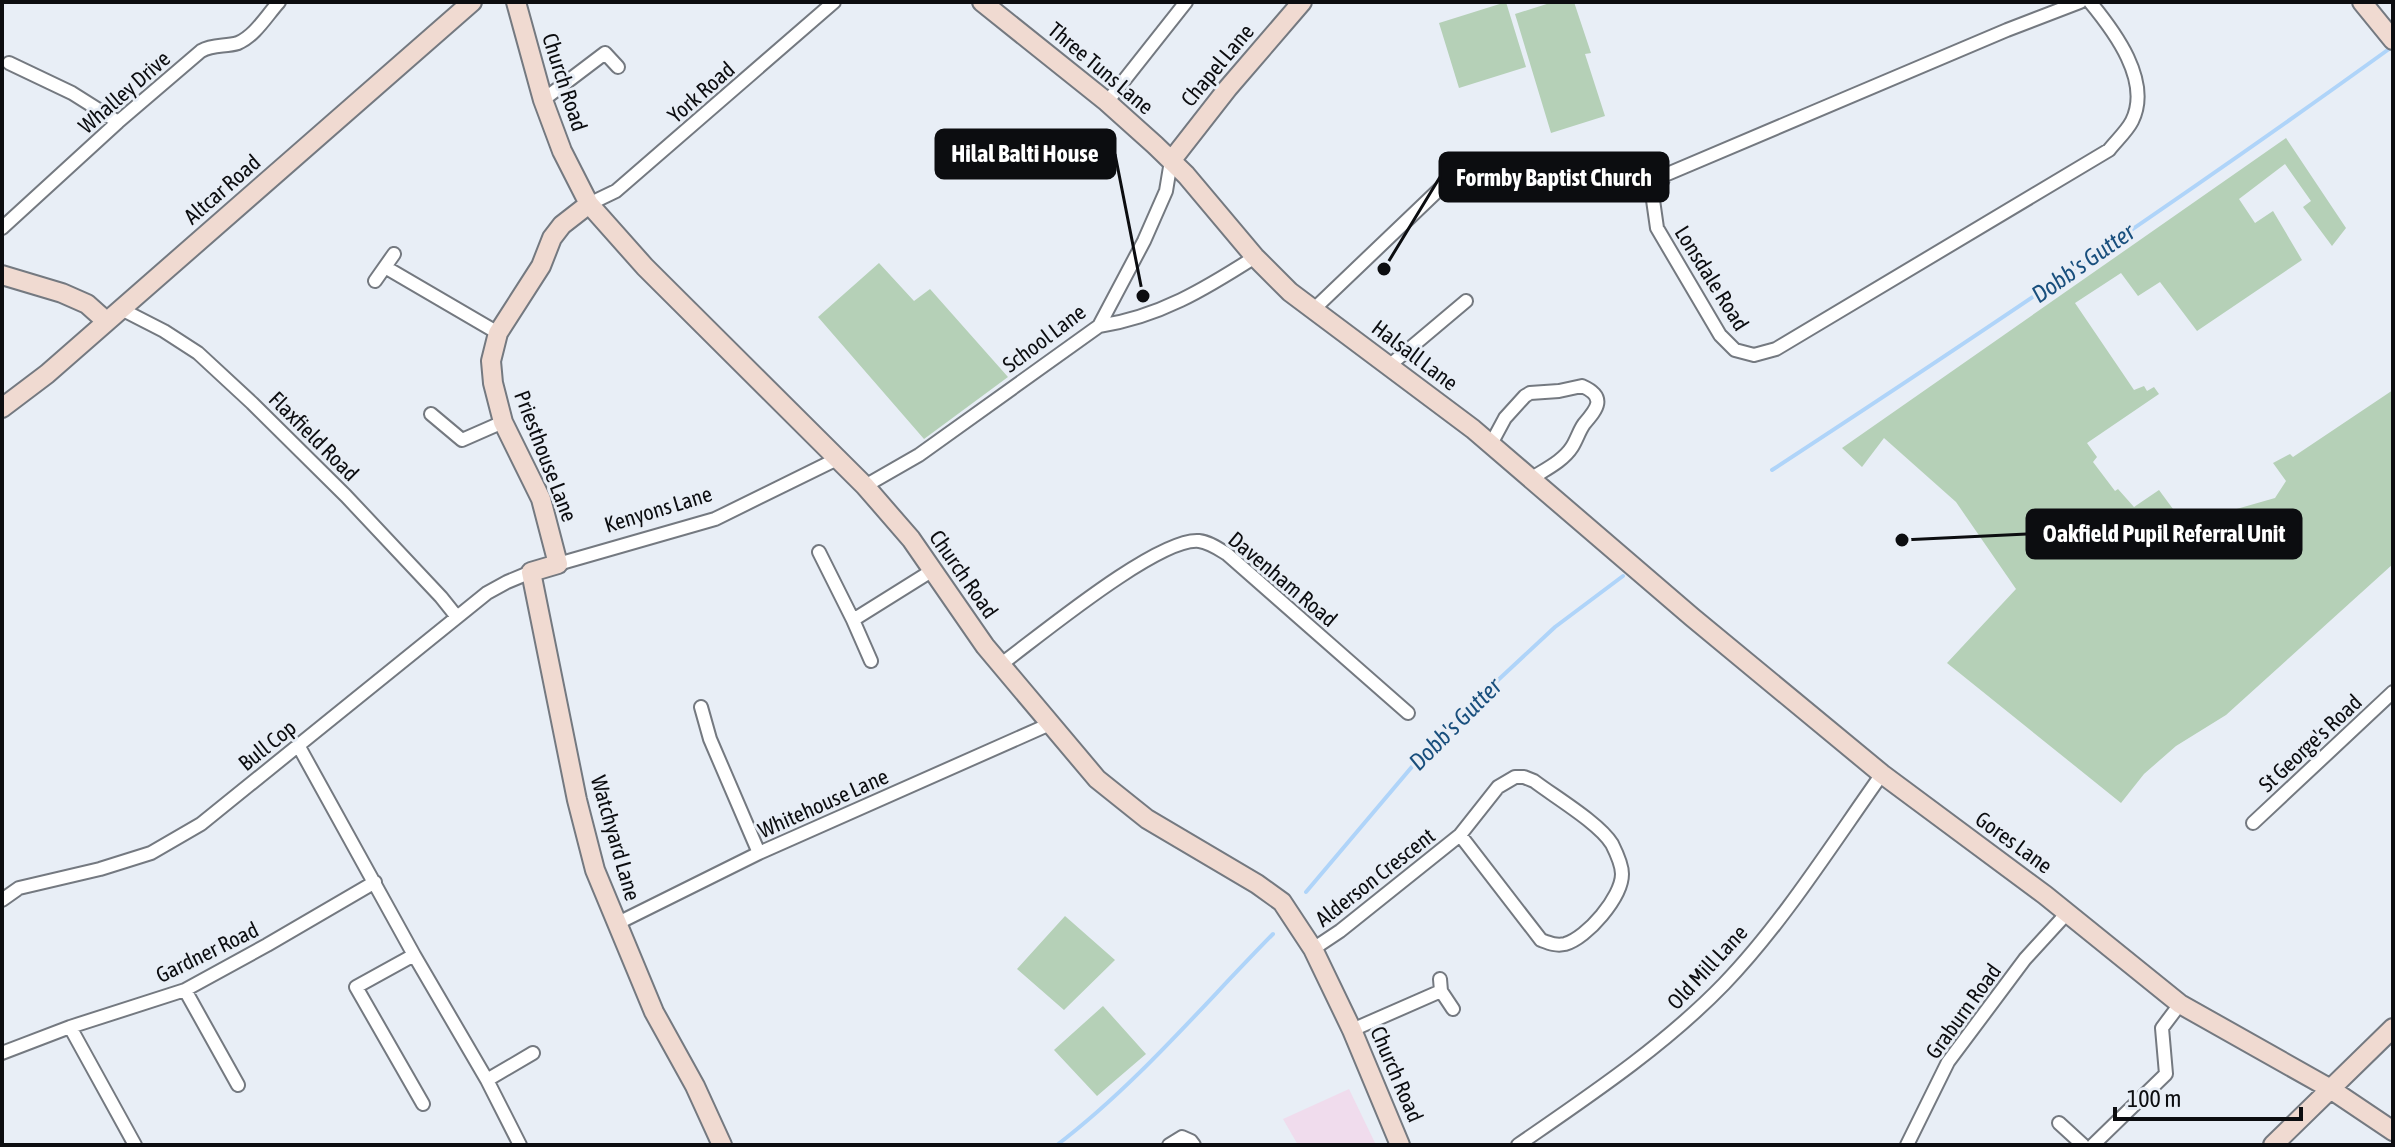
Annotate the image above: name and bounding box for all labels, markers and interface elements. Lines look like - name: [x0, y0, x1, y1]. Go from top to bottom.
- street label: Three Tuns Lane: [1043, 16, 1159, 120]
- street label: Chapel Lane: [1175, 19, 1259, 111]
- street label: Church Road: [537, 30, 593, 134]
- street label: Whalley Drive: [73, 45, 175, 139]
- street label: York Road: [662, 56, 740, 128]
- callout: Hilal Balti House: [936, 130, 1115, 178]
- text: Hilal Balti House: [951, 140, 1099, 167]
- street label: Altcar Road: [179, 149, 265, 229]
- callout: Formby Baptist Church: [1440, 153, 1668, 201]
- text: Formby Baptist Church: [1456, 164, 1652, 191]
- water label: Dobb's Gutter: [2026, 217, 2140, 308]
- street label: Lonsdale Road: [1670, 221, 1754, 335]
- street label: School Lane: [997, 298, 1091, 378]
- street label: Halsall Lane: [1367, 314, 1463, 396]
- street label: Flaxfield Road: [264, 386, 364, 486]
- street label: Priesthouse Lane: [509, 387, 583, 525]
- street label: Kenyons Lane: [601, 480, 715, 538]
- callout: Oakfield Pupil Referral Unit: [2027, 510, 2301, 558]
- text: Oakfield Pupil Referral Unit: [2043, 520, 2285, 547]
- street label: Church Road: [924, 525, 1004, 623]
- street label: Davenham Road: [1223, 526, 1343, 632]
- water label: Dobb's Gutter: [1403, 672, 1507, 776]
- street label: St George's Road: [2253, 689, 2367, 797]
- street label: Bull Cop: [233, 714, 301, 776]
- street label: Whitehouse Lane: [754, 763, 892, 843]
- street label: Watchyard Lane: [586, 772, 646, 904]
- street label: Gores Lane: [1970, 805, 2058, 879]
- street label: Alderson Crescent: [1310, 822, 1440, 932]
- street label: Gardner Road: [151, 916, 263, 988]
- street label: Old Mill Lane: [1661, 919, 1753, 1015]
- street label: Graburn Road: [1920, 958, 2006, 1064]
- street label: Church Road: [1365, 1022, 1429, 1126]
- scale bar: [2115, 1071, 2301, 1121]
- text: 100 m: [2127, 1085, 2181, 1112]

